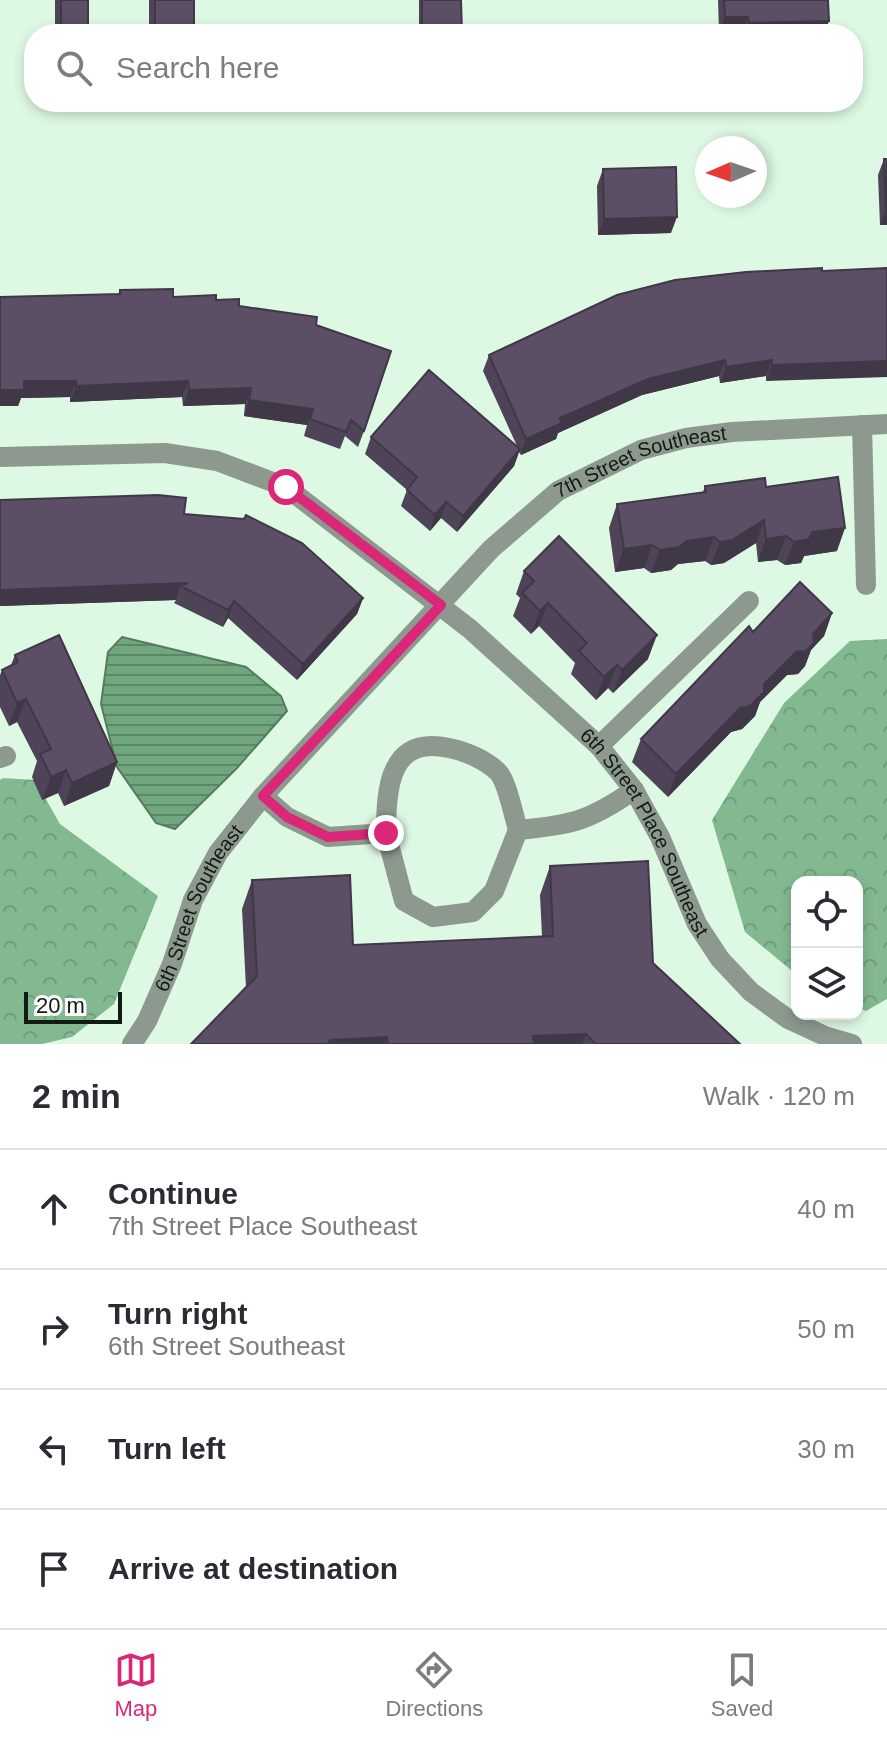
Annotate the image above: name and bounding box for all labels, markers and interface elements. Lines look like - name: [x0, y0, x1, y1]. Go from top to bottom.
- search box: [24, 24, 863, 112]
- icon: search: [52, 46, 96, 90]
- text: Search here: [116, 51, 279, 84]
- north arrow: [695, 136, 767, 208]
- street label: 7th Street Southeast: [551, 422, 728, 502]
- route start: [268, 469, 304, 505]
- street label: 6th Street Place Southeast: [576, 724, 713, 941]
- route end: [368, 815, 404, 851]
- street label: 6th Street Southeast: [150, 820, 247, 995]
- map controls: [791, 876, 863, 1020]
- button: locate: [791, 876, 863, 948]
- button: layers: [791, 948, 863, 1020]
- scale bar: [24, 988, 122, 1024]
- text: 20 m: [36, 993, 85, 1018]
- text: 2 min: [32, 1077, 121, 1115]
- text: Walk · 120 m: [703, 1081, 855, 1111]
- text: Continue: [108, 1177, 238, 1210]
- icon: ahead: [32, 1187, 76, 1231]
- text: 40 m: [797, 1194, 855, 1224]
- text: 7th Street Place Southeast: [108, 1211, 417, 1241]
- text: Turn right: [108, 1297, 247, 1330]
- icon: right: [32, 1307, 76, 1351]
- text: 50 m: [797, 1314, 855, 1344]
- text: 6th Street Southeast: [108, 1331, 345, 1361]
- icon: left: [32, 1427, 76, 1471]
- text: Turn left: [108, 1432, 226, 1465]
- text: 30 m: [797, 1434, 855, 1464]
- icon: arrive: [32, 1547, 76, 1591]
- text: Arrive at destination: [108, 1552, 398, 1585]
- tab: Map: [114, 1648, 158, 1722]
- tab: Directions: [385, 1648, 483, 1722]
- tab: Saved: [711, 1648, 773, 1722]

